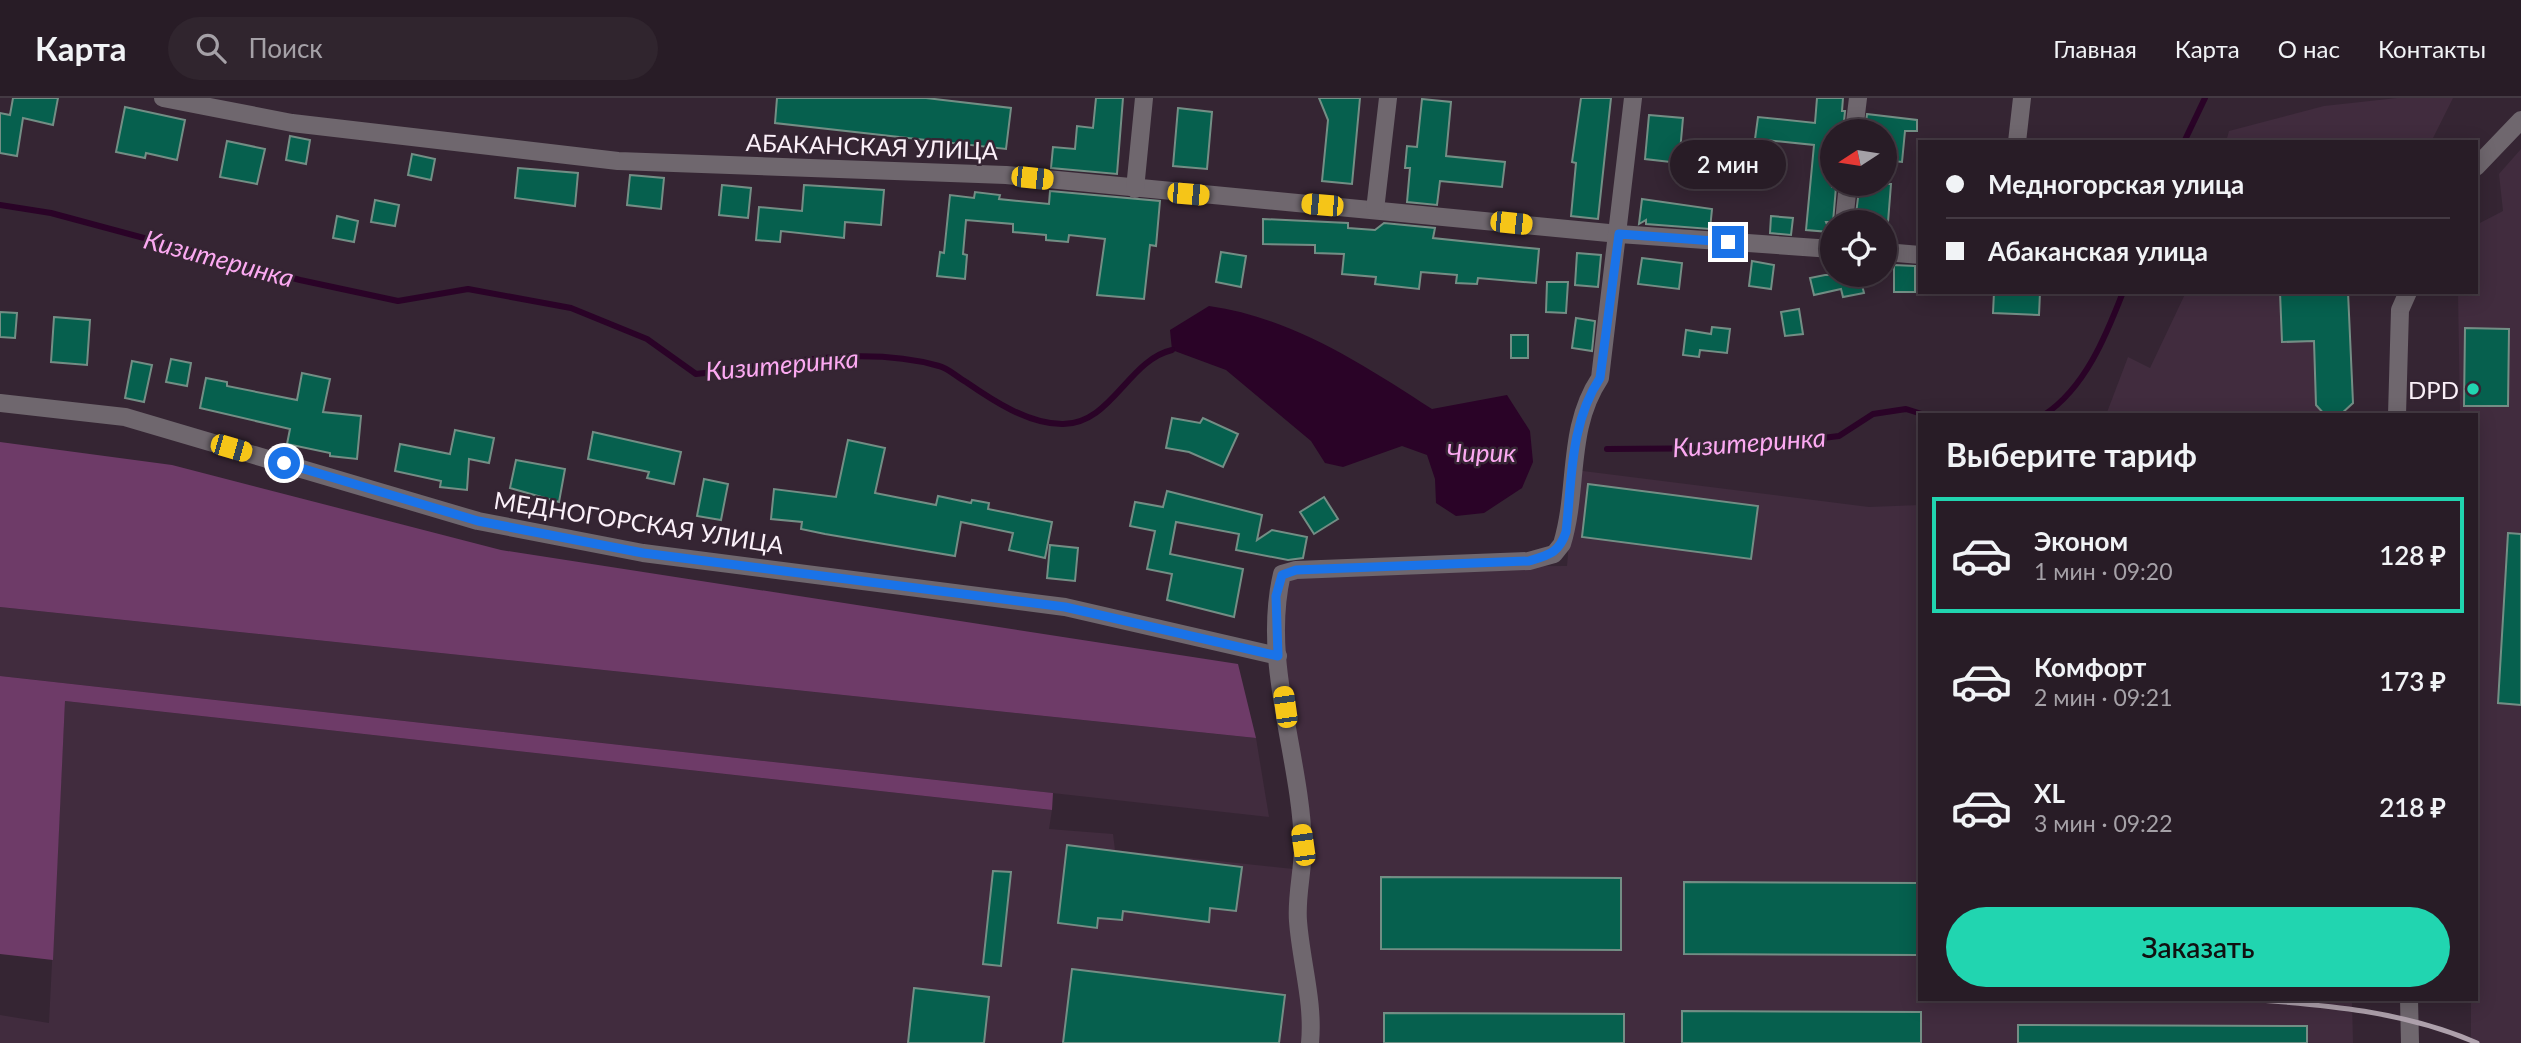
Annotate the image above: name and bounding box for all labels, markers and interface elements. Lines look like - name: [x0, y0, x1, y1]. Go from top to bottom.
- search box: [168, 17, 658, 80]
- text: Карта: [35, 28, 126, 68]
- icon: search: [192, 29, 230, 67]
- text: Поиск: [248, 32, 323, 64]
- text: Главная: [2053, 34, 2137, 63]
- text: Карта: [2175, 34, 2240, 63]
- text: О нас: [2278, 34, 2340, 63]
- text: Контакты: [2378, 34, 2486, 63]
- north arrow: [1820, 119, 1897, 196]
- map controls: [1820, 119, 1897, 287]
- street label: АБАКАНСКАЯ УЛИЦА: [745, 127, 999, 165]
- callout: 2 мин: [1670, 141, 1786, 190]
- text: 2 мин: [1697, 150, 1759, 178]
- car: [1011, 165, 1054, 191]
- text: Медногорская улица: [1988, 168, 2244, 200]
- car: [1167, 182, 1210, 206]
- car: [1301, 193, 1344, 217]
- car: [1490, 210, 1533, 236]
- button: locate: [1820, 210, 1897, 287]
- water label: Кизитеринка: [141, 223, 297, 293]
- route end: [1712, 226, 1744, 258]
- text: Абаканская улица: [1988, 235, 2208, 267]
- water label: Кизитеринка: [704, 341, 860, 387]
- place label: DPD: [2408, 375, 2459, 404]
- marker: DPD: [2465, 381, 2481, 397]
- water label: Кизитеринка: [1671, 421, 1827, 463]
- car: [208, 432, 255, 464]
- text: Выберите тариф: [1946, 435, 2197, 474]
- water label: Чирик: [1446, 436, 1516, 468]
- route start: [268, 447, 300, 479]
- street label: МЕДНОГОРСКАЯ УЛИЦА: [492, 485, 787, 559]
- icon: car: [1950, 524, 2013, 587]
- text: Эконом: [2034, 525, 2128, 557]
- text: 128 ₽: [2379, 539, 2446, 571]
- text: 1 мин · 09:20: [2034, 557, 2173, 585]
- icon: car: [1950, 650, 2013, 713]
- text: Комфорт: [2034, 651, 2146, 683]
- text: 173 ₽: [2379, 665, 2446, 697]
- text: 2 мин · 09:21: [2034, 683, 2173, 711]
- car: [1272, 685, 1299, 729]
- icon: car: [1950, 776, 2013, 839]
- text: XL: [2034, 777, 2065, 809]
- text: 218 ₽: [2379, 791, 2446, 823]
- text: 3 мин · 09:22: [2034, 809, 2173, 837]
- car: [1290, 823, 1317, 867]
- button: Заказать: [1946, 907, 2450, 987]

